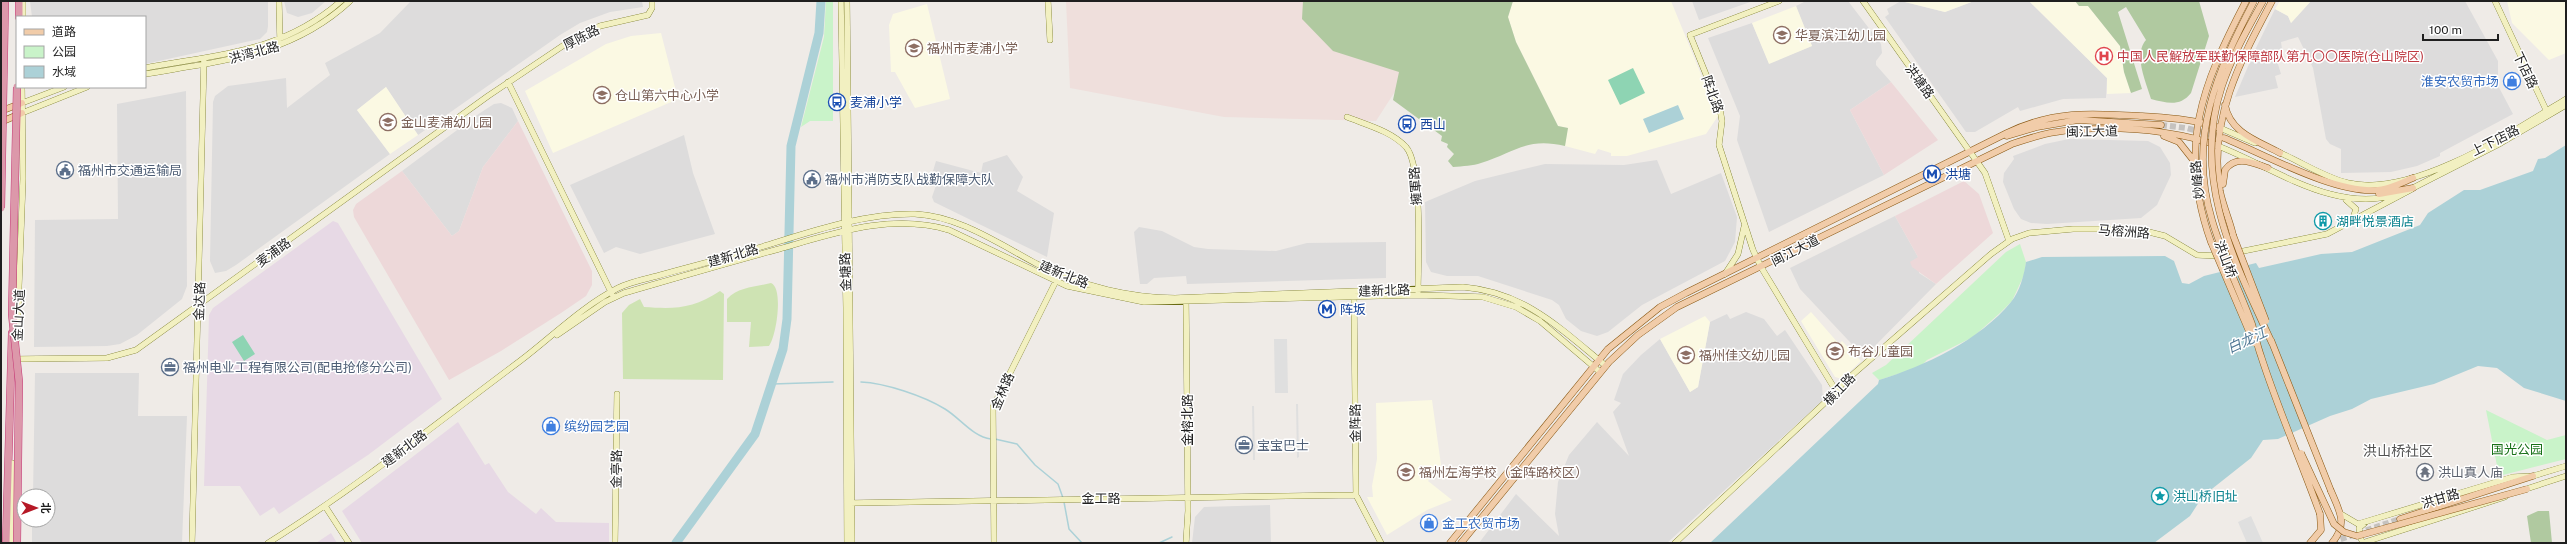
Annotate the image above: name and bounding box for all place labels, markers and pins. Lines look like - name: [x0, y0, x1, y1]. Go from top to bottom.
- school or university icon: 华夏滨江幼儿园: [1772, 25, 1792, 45]
- place label: 华夏滨江幼儿园: [1795, 28, 1886, 43]
- school or university icon: 福州市麦浦小学: [904, 38, 924, 58]
- place label: 福州市麦浦小学: [927, 41, 1018, 56]
- hospital icon: 中国人民解放军联勤保障部队第九〇〇医院(仓山院区): [2094, 46, 2114, 66]
- place label: 中国人民解放军联勤保障部队第九〇〇医院(仓山院区): [2117, 49, 2424, 64]
- shop icon: 淮安农贸市场: [2502, 71, 2522, 91]
- place label: 淮安农贸市场: [2421, 74, 2499, 89]
- school or university icon: 仓山第六中心小学: [592, 85, 612, 105]
- place label: 仓山第六中心小学: [615, 88, 719, 103]
- bus stop icon: 麦浦小学: [827, 92, 847, 112]
- place label: 麦浦小学: [850, 95, 902, 110]
- school or university icon: 金山麦浦幼儿园: [378, 112, 398, 132]
- bus stop icon: 西山: [1397, 114, 1417, 134]
- place label: 金山麦浦幼儿园: [401, 115, 492, 130]
- place label: 西山: [1420, 117, 1446, 132]
- public building icon: 福州市交通运输局: [55, 160, 75, 180]
- place label: 福州市交通运输局: [78, 163, 182, 178]
- metro station icon: 洪塘: [1922, 164, 1942, 184]
- place label: 洪塘: [1945, 167, 1971, 182]
- public building icon: 福州市消防支队战勤保障大队: [802, 169, 822, 189]
- place label: 福州市消防支队战勤保障大队: [825, 172, 994, 187]
- building icon: 湖畔悦景酒店: [2313, 211, 2333, 231]
- place label: 湖畔悦景酒店: [2336, 214, 2414, 229]
- metro station icon: 阵坂: [1317, 299, 1337, 319]
- place label: 阵坂: [1340, 302, 1366, 317]
- school or university icon: 布谷儿童园: [1825, 341, 1845, 361]
- place label: 布谷儿童园: [1848, 344, 1913, 359]
- school or university icon: 福州佳文幼儿园: [1676, 345, 1696, 365]
- place label: 福州佳文幼儿园: [1699, 348, 1790, 363]
- office icon: 福州电业工程有限公司(配电抢修分公司): [160, 357, 180, 377]
- place label: 福州电业工程有限公司(配电抢修分公司): [183, 360, 412, 375]
- shop icon: 缤纷园艺园: [541, 416, 561, 436]
- place label: 缤纷园艺园: [564, 419, 629, 434]
- office icon: 宝宝巴士: [1234, 435, 1254, 455]
- place label: 宝宝巴士: [1257, 438, 1309, 453]
- school or university icon: 福州左海学校（金阵路校区）: [1396, 462, 1416, 482]
- temple icon: 洪山真人庙: [2415, 462, 2435, 482]
- place label: 福州左海学校（金阵路校区）: [1419, 465, 1588, 480]
- place label: 洪山真人庙: [2438, 465, 2503, 480]
- place icon: 洪山桥旧址: [2150, 486, 2170, 506]
- place label: 洪山桥旧址: [2173, 489, 2238, 504]
- shop icon: 金工农贸市场: [1419, 513, 1439, 533]
- place label: 金工农贸市场: [1442, 516, 1520, 531]

